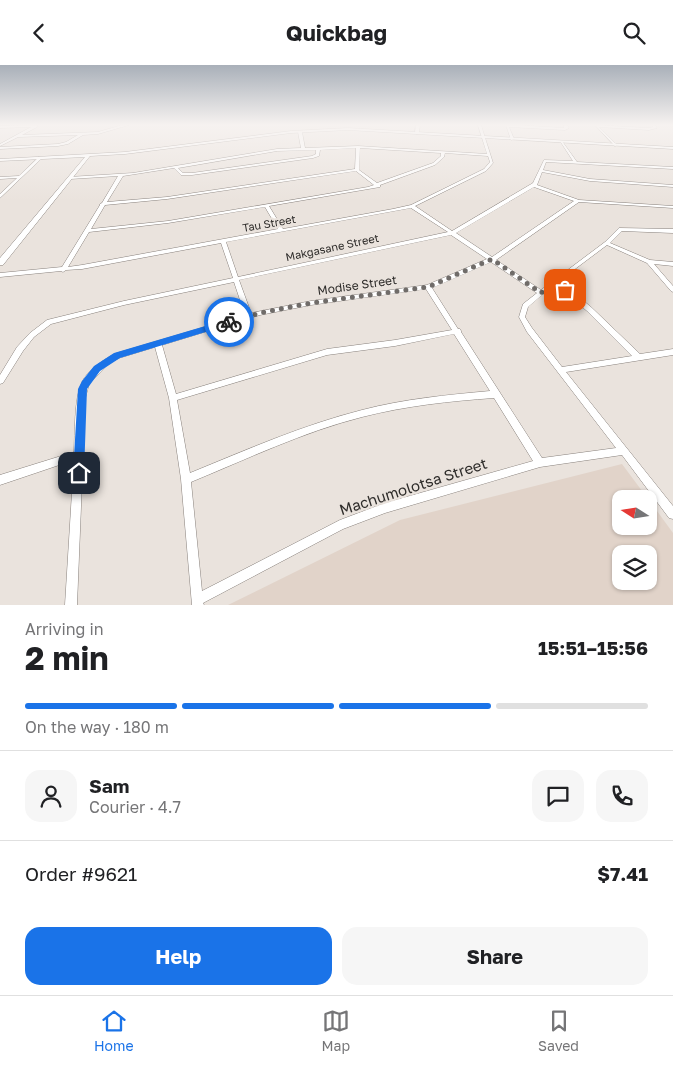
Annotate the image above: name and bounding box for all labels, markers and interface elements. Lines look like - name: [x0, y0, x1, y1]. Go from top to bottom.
- icon: back: [25, 19, 53, 47]
- text: Quickbag: [286, 19, 387, 46]
- icon: search: [620, 19, 648, 47]
- street label: Tau Street: [241, 212, 297, 234]
- street label: Makgasane Street: [284, 231, 380, 263]
- pin: [544, 269, 586, 311]
- street label: Modise Street: [316, 272, 398, 298]
- icon: bag: [551, 276, 579, 304]
- courier: [204, 297, 254, 347]
- icon: bike: [215, 308, 243, 336]
- pin: [58, 452, 100, 494]
- street label: Machumolotsa Street: [337, 454, 489, 518]
- icon: home: [65, 459, 93, 487]
- north arrow: [612, 490, 658, 535]
- map controls: [612, 490, 657, 590]
- button: layers: [612, 545, 657, 590]
- text: Arriving in: [25, 619, 104, 639]
- text: 15:51–15:56: [538, 636, 648, 659]
- text: 2 min: [25, 639, 109, 677]
- text: On the way · 180 m: [25, 717, 169, 737]
- button: person: [25, 770, 77, 822]
- button: chat: [532, 770, 584, 822]
- button: phone: [596, 770, 648, 822]
- text: Sam: [89, 774, 129, 797]
- text: Courier · 4.7: [89, 797, 181, 817]
- text: Order #9621: [25, 862, 137, 885]
- text: $7.41: [597, 862, 648, 885]
- button: Help: [25, 927, 332, 985]
- button: Share: [342, 927, 648, 985]
- tab: Home: [94, 1007, 134, 1054]
- tab: Map: [322, 1007, 350, 1054]
- tab: Saved: [538, 1007, 579, 1054]

